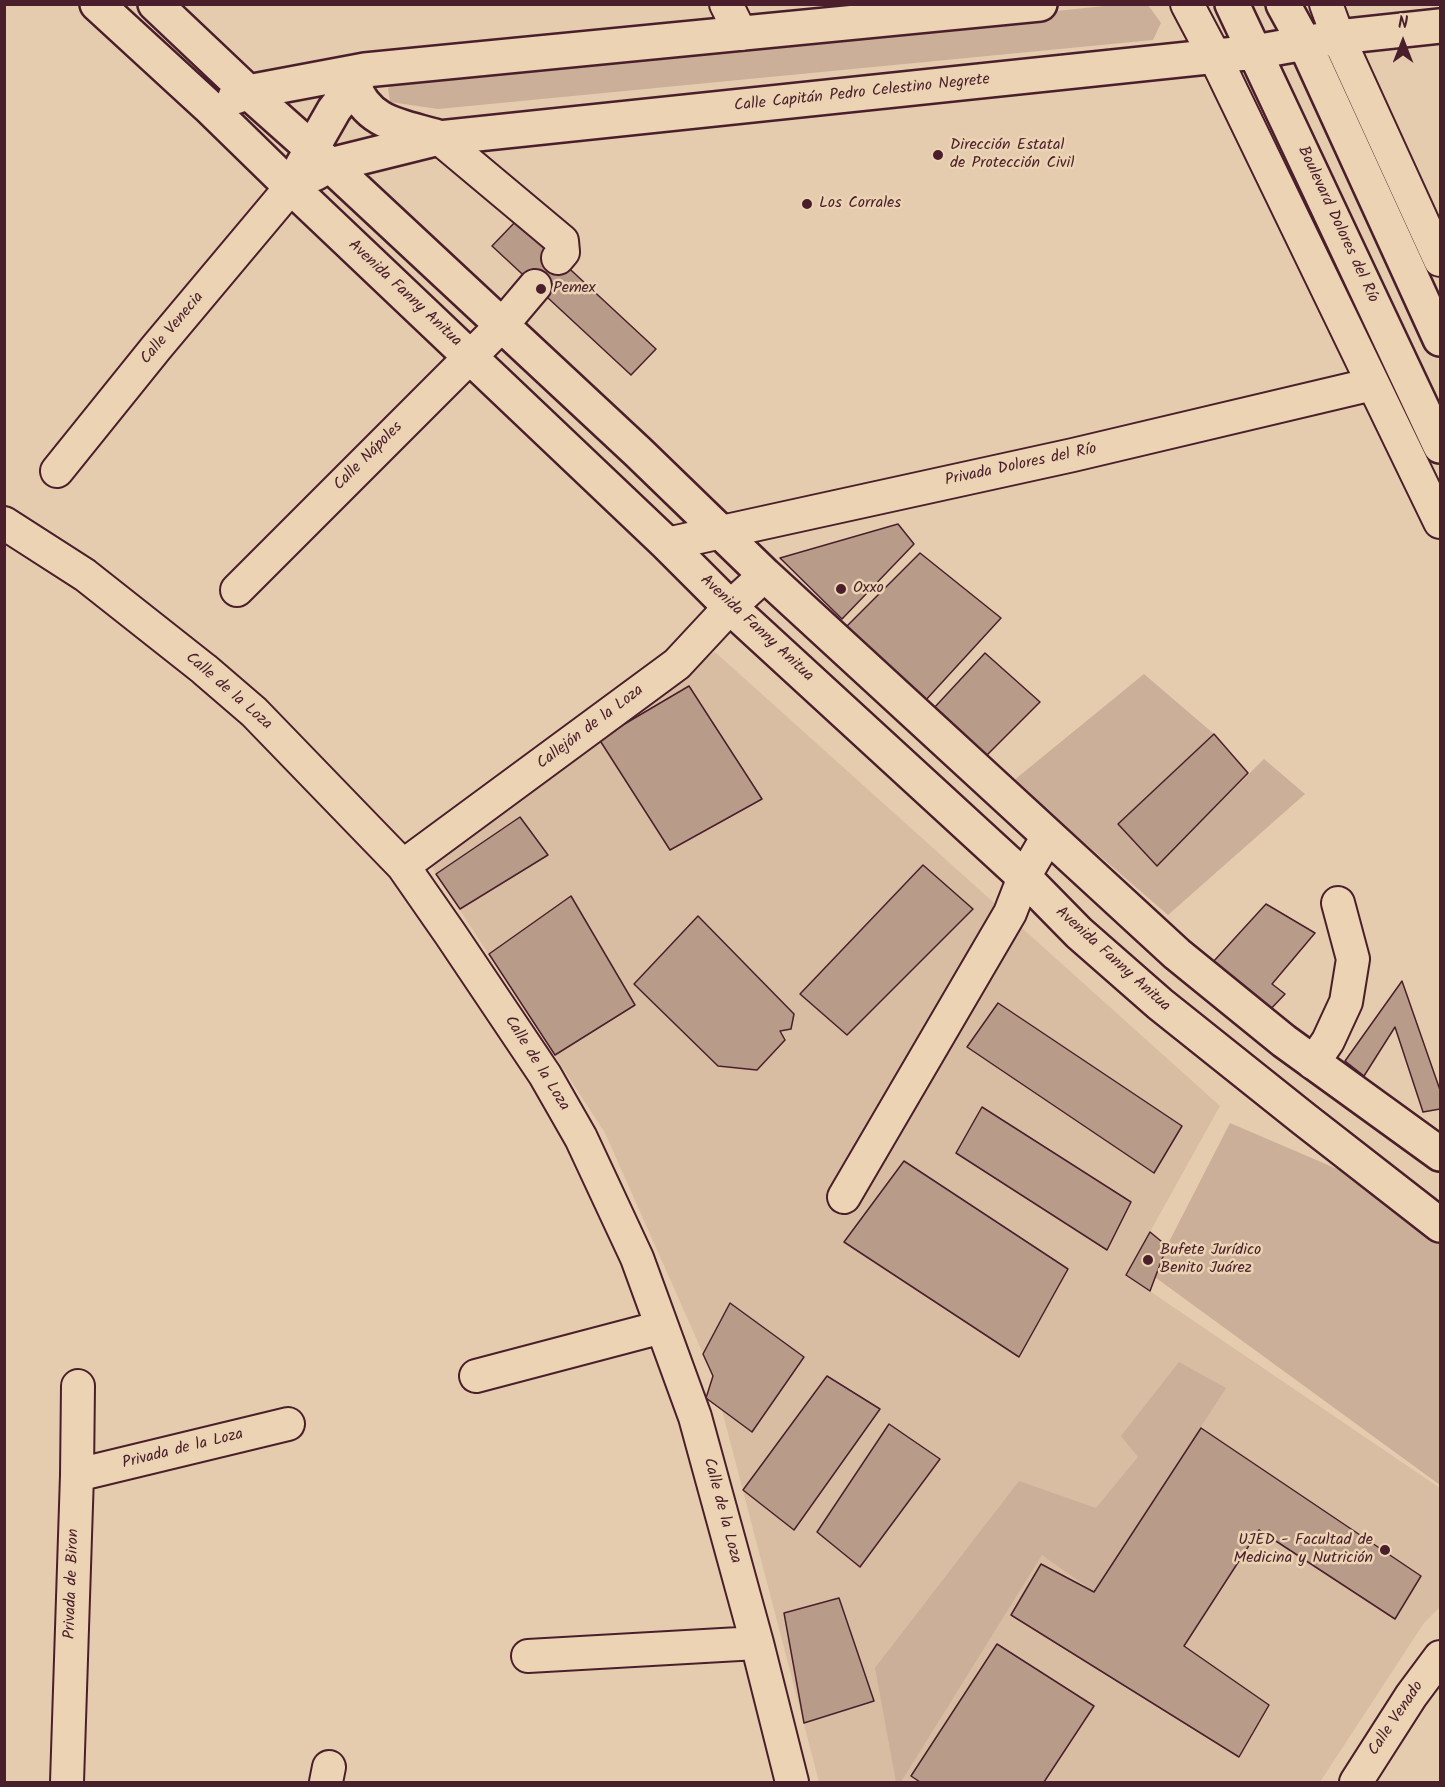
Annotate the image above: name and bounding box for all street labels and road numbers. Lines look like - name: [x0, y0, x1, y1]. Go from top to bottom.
- street label: Calle Capitán Pedro Celestino Negrete: [733, 71, 991, 117]
- street label: Boulevard Dolores del Río: [1292, 144, 1382, 306]
- street label: Avenida Fanny Anitua: [343, 236, 465, 352]
- street label: Calle Venecia: [137, 289, 209, 369]
- street label: Calle Nápoles: [330, 418, 408, 496]
- street label: Privada Dolores del Río: [944, 441, 1098, 491]
- street label: Avenida Fanny Anitua: [695, 571, 817, 687]
- street label: Calle de la Loza: [181, 649, 275, 735]
- street label: Callejón de la Loza: [534, 682, 648, 774]
- street label: Avenida Fanny Anitua: [1051, 903, 1173, 1017]
- street label: Calle de la Loza: [499, 1013, 573, 1115]
- street label: Privada de la Loza: [121, 1426, 245, 1474]
- street label: Calle de la Loza: [698, 1456, 744, 1566]
- street label: Privada de Biron: [61, 1528, 85, 1640]
- street label: Calle Venado: [1365, 1678, 1429, 1760]

